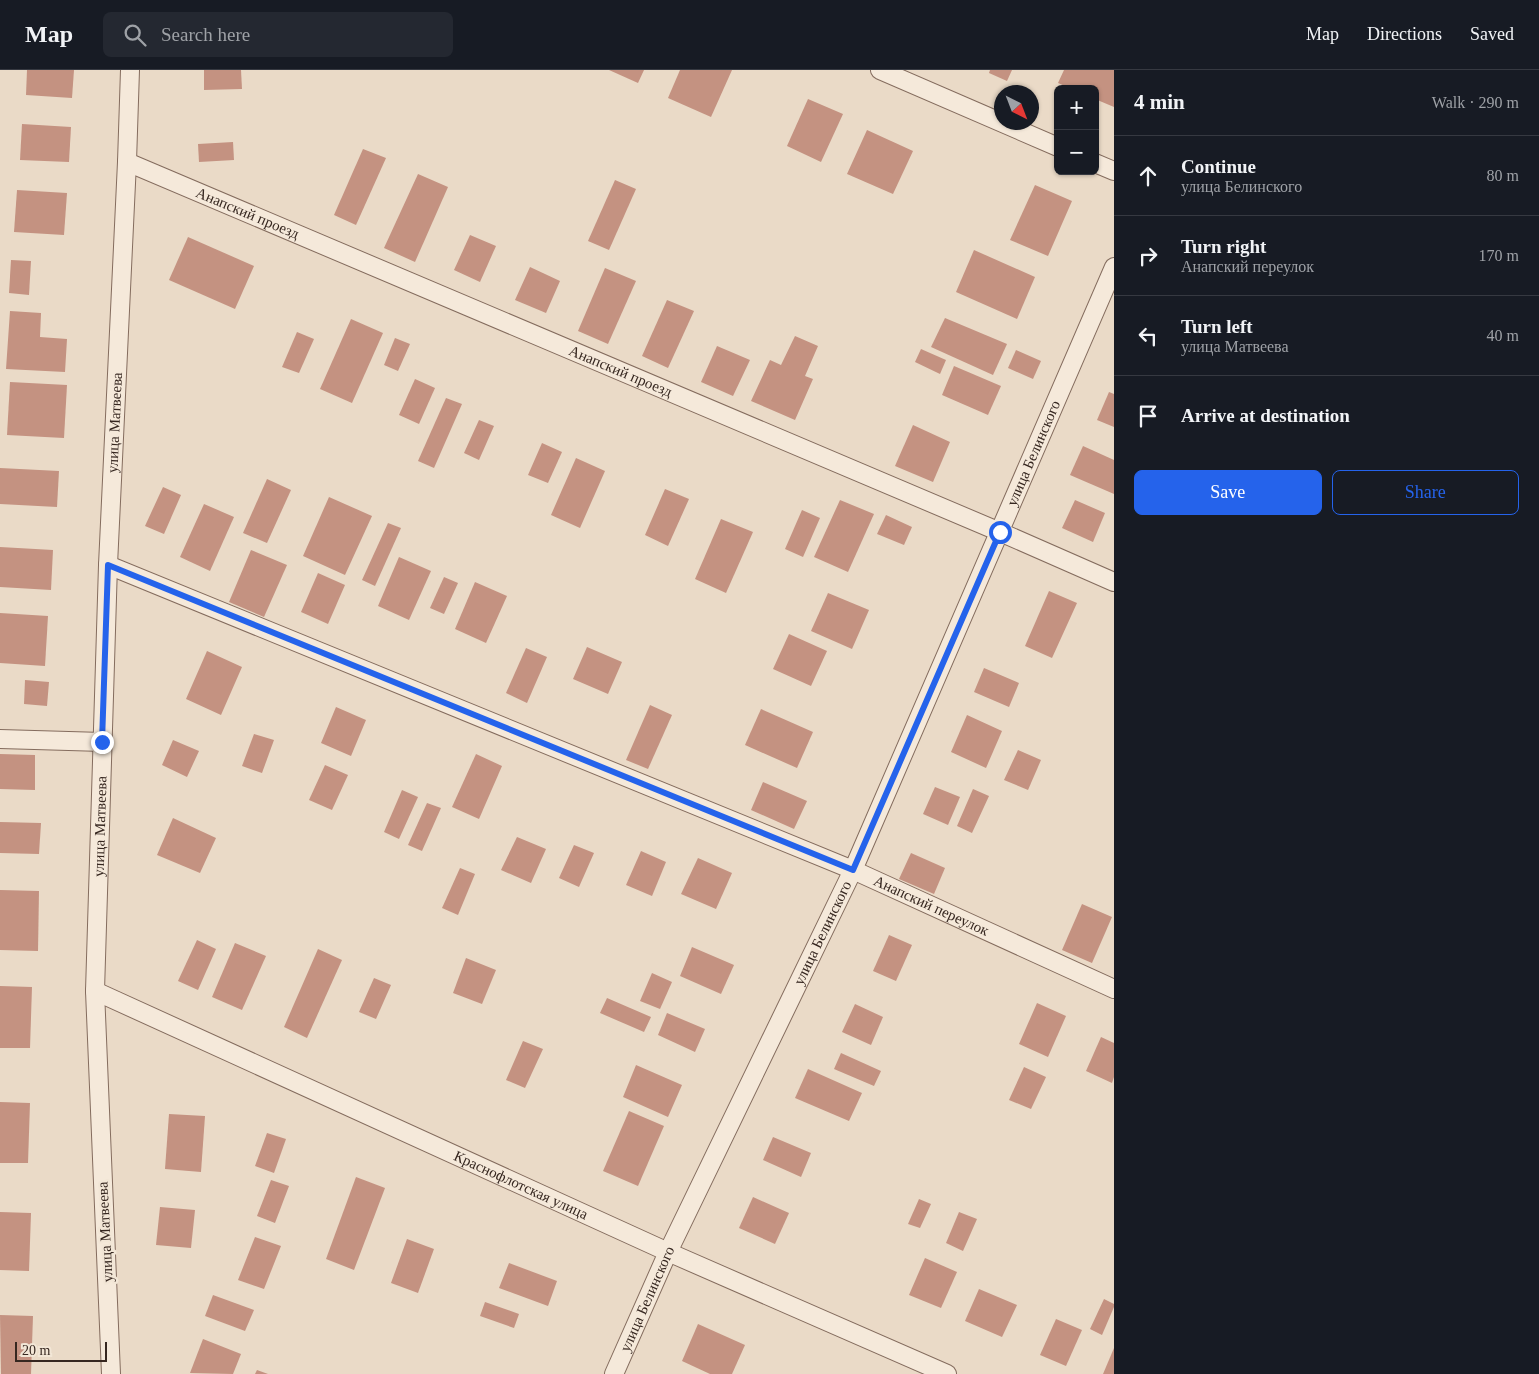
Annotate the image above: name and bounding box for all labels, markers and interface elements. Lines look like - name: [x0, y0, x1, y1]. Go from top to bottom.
- search box: [103, 12, 453, 57]
- text: Map: [25, 21, 73, 47]
- icon: search: [121, 21, 149, 49]
- text: Search here: [161, 24, 250, 45]
- text: Map: [1306, 24, 1339, 44]
- text: Directions: [1367, 24, 1442, 44]
- text: Saved: [1470, 24, 1514, 44]
- north arrow: [994, 85, 1039, 130]
- map controls: [1054, 85, 1099, 175]
- button: +: [1054, 85, 1099, 130]
- text: 4 min: [1134, 90, 1185, 114]
- text: Walk · 290 m: [1432, 94, 1519, 111]
- button: −: [1054, 130, 1099, 175]
- text: Continue: [1181, 156, 1256, 177]
- icon: ahead: [1134, 162, 1162, 190]
- text: 80 m: [1487, 167, 1519, 184]
- text: улица Белинского: [1181, 178, 1302, 195]
- street label: Анапский проезд: [194, 184, 302, 242]
- text: Turn right: [1181, 236, 1266, 257]
- icon: right: [1134, 242, 1162, 270]
- text: 170 m: [1479, 247, 1519, 264]
- text: Анапский переулок: [1181, 258, 1314, 275]
- text: Turn left: [1181, 316, 1253, 337]
- icon: left: [1134, 322, 1162, 350]
- text: 40 m: [1487, 327, 1519, 344]
- text: улица Матвеева: [1181, 338, 1289, 355]
- street label: Анапский проезд: [567, 342, 675, 400]
- street label: улица Матвеева: [104, 372, 125, 473]
- street label: улица Белинского: [1003, 398, 1063, 509]
- icon: arrive: [1134, 402, 1162, 430]
- text: Arrive at destination: [1181, 405, 1350, 426]
- button: Save: [1134, 470, 1322, 515]
- button: Share: [1332, 470, 1519, 515]
- route start: [989, 521, 1012, 544]
- route end: [91, 731, 114, 754]
- street label: улица Матвеева: [90, 775, 110, 877]
- street label: Анапский переулок: [871, 873, 992, 939]
- street label: улица Белинского: [791, 878, 855, 988]
- street label: Краснофлотская улица: [451, 1148, 591, 1223]
- street label: улица Матвеева: [94, 1181, 116, 1283]
- street label: улица Белинского: [617, 1244, 678, 1354]
- scale bar: [15, 1339, 108, 1362]
- text: 20 m: [22, 1343, 50, 1358]

